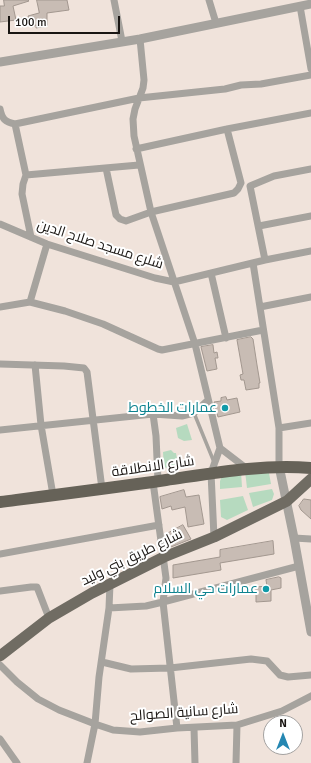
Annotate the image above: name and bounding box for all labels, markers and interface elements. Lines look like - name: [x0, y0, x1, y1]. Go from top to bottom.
- scale bar: [10, 8, 122, 34]
- text: 100 m: [15, 15, 47, 30]
- street label: شلرع مسجد صلاح الدين: [35, 217, 165, 273]
- place label: عمارات الخطوط: [128, 400, 217, 416]
- marker: عمارات الخطوط: [220, 403, 230, 413]
- street label: شارع الانطلاقة: [111, 453, 195, 481]
- street label: شارع طريق بني وليد: [79, 526, 185, 590]
- place label: عمارات حي السلام: [154, 581, 258, 597]
- marker: عمارات حي السلام: [261, 584, 271, 594]
- street label: شارع سانية الصوالح: [129, 701, 239, 725]
- north arrow: [263, 715, 303, 755]
- text: N: [279, 717, 287, 730]

